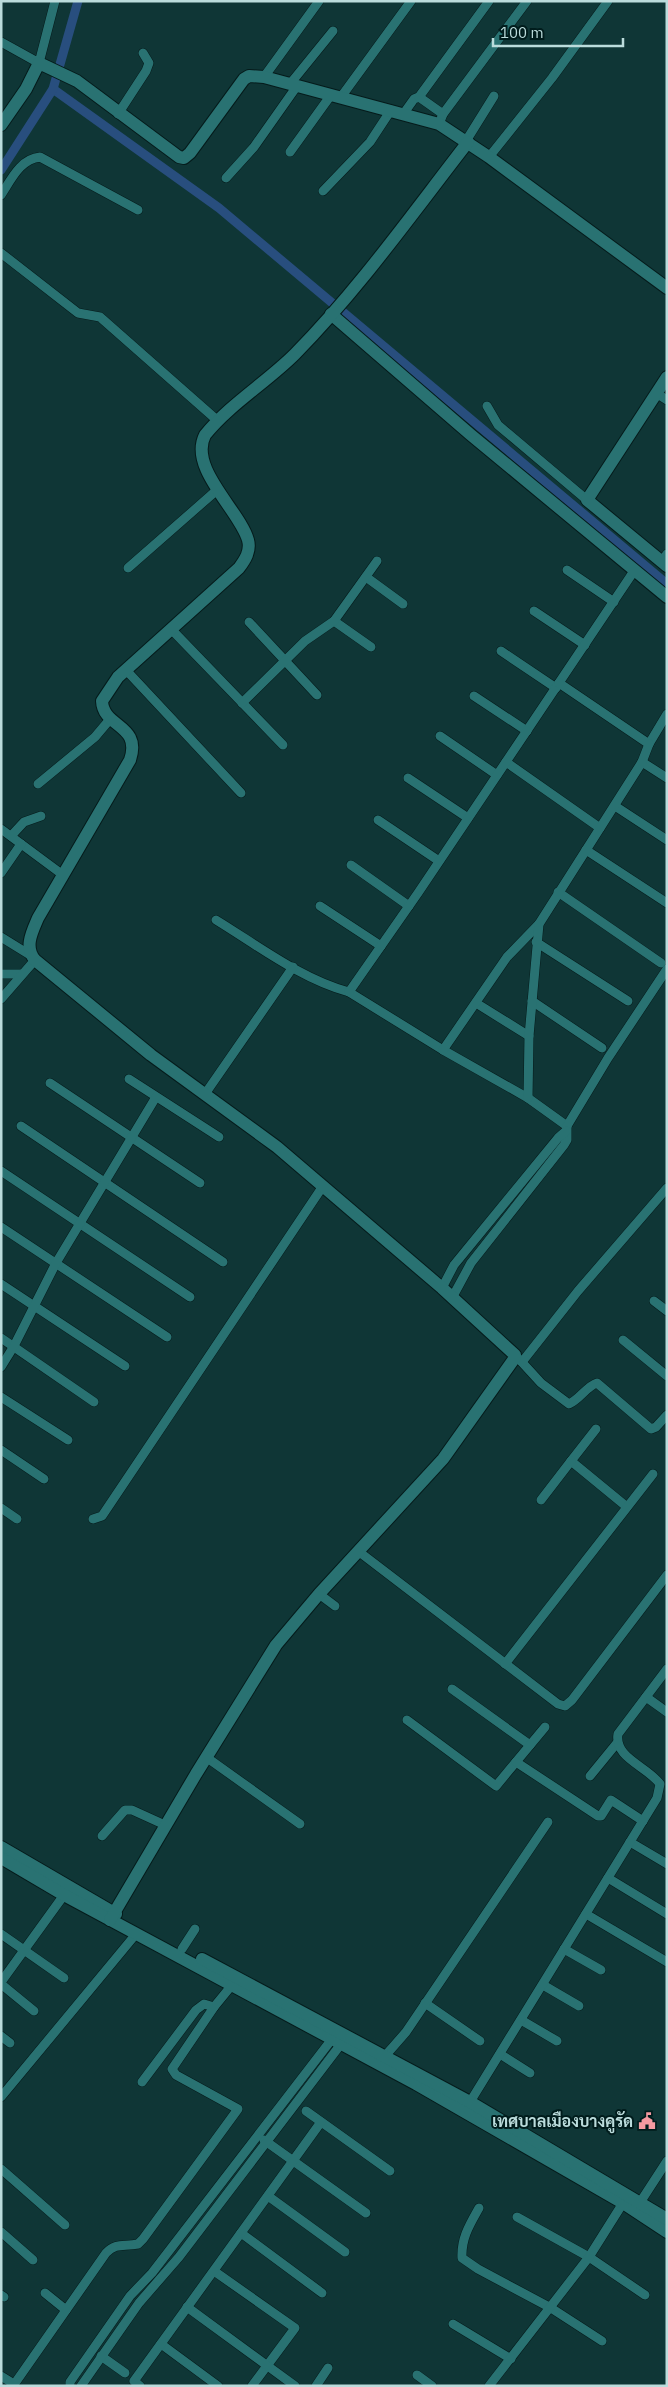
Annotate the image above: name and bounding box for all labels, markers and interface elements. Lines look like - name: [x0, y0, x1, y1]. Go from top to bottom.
- scale bar: [493, 15, 623, 47]
- text: 100 m: [500, 23, 544, 42]
- place label: เทศบาลเมืองบางคูรัด: [492, 2111, 633, 2134]
- public building icon: เทศบาลเมืองบางคูรัด: [637, 2111, 657, 2131]

